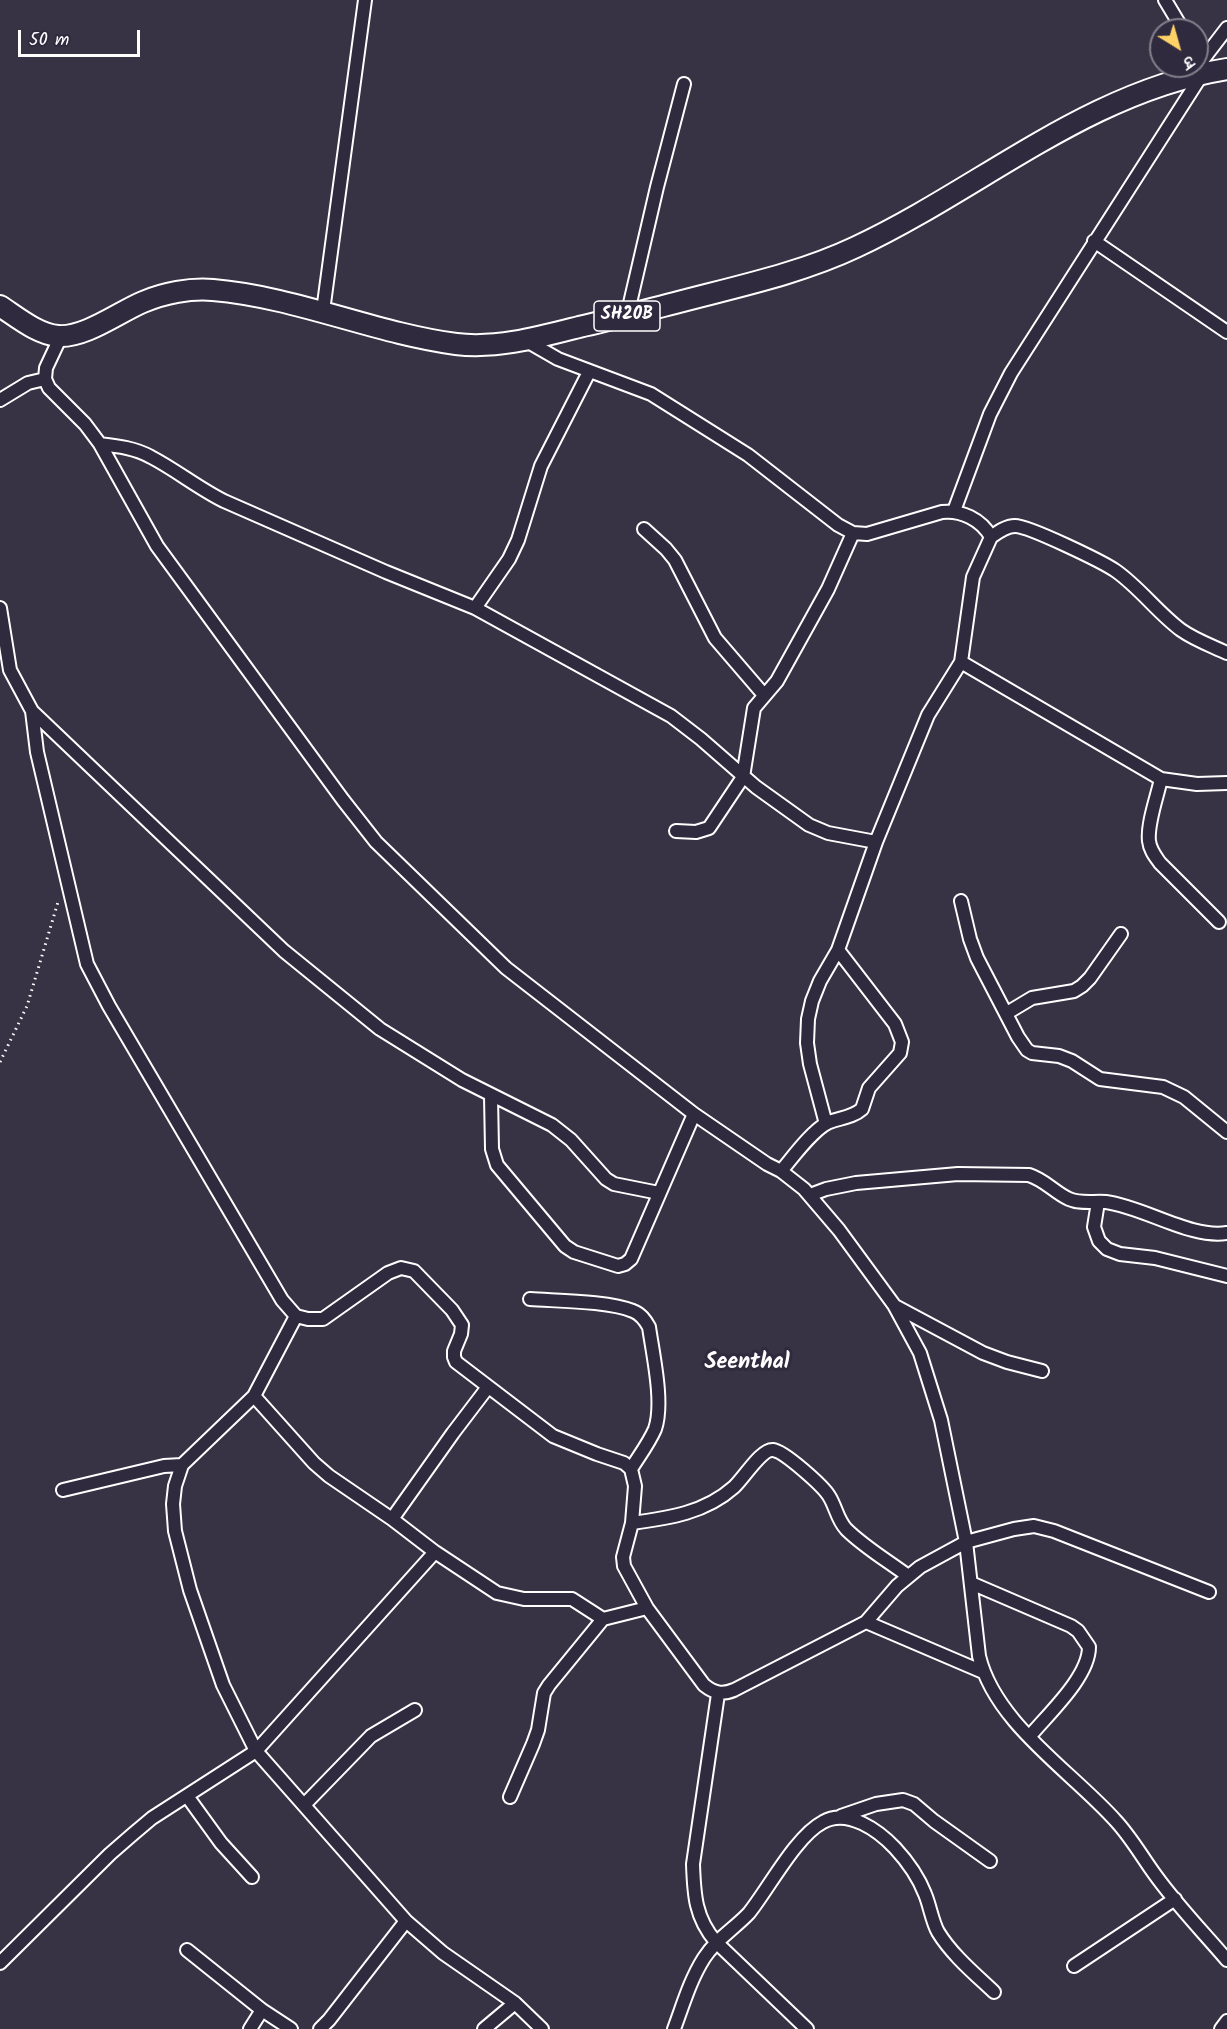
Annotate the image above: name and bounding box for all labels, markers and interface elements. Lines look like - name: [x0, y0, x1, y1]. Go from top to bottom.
- scale bar: [21, 18, 142, 56]
- north arrow: [1149, 18, 1209, 78]
- text: 50 m: [29, 26, 69, 55]
- text: उ: [1177, 48, 1200, 74]
- road number: SH20B: [594, 301, 660, 331]
- district label: Seenthal: [704, 1351, 790, 1377]

